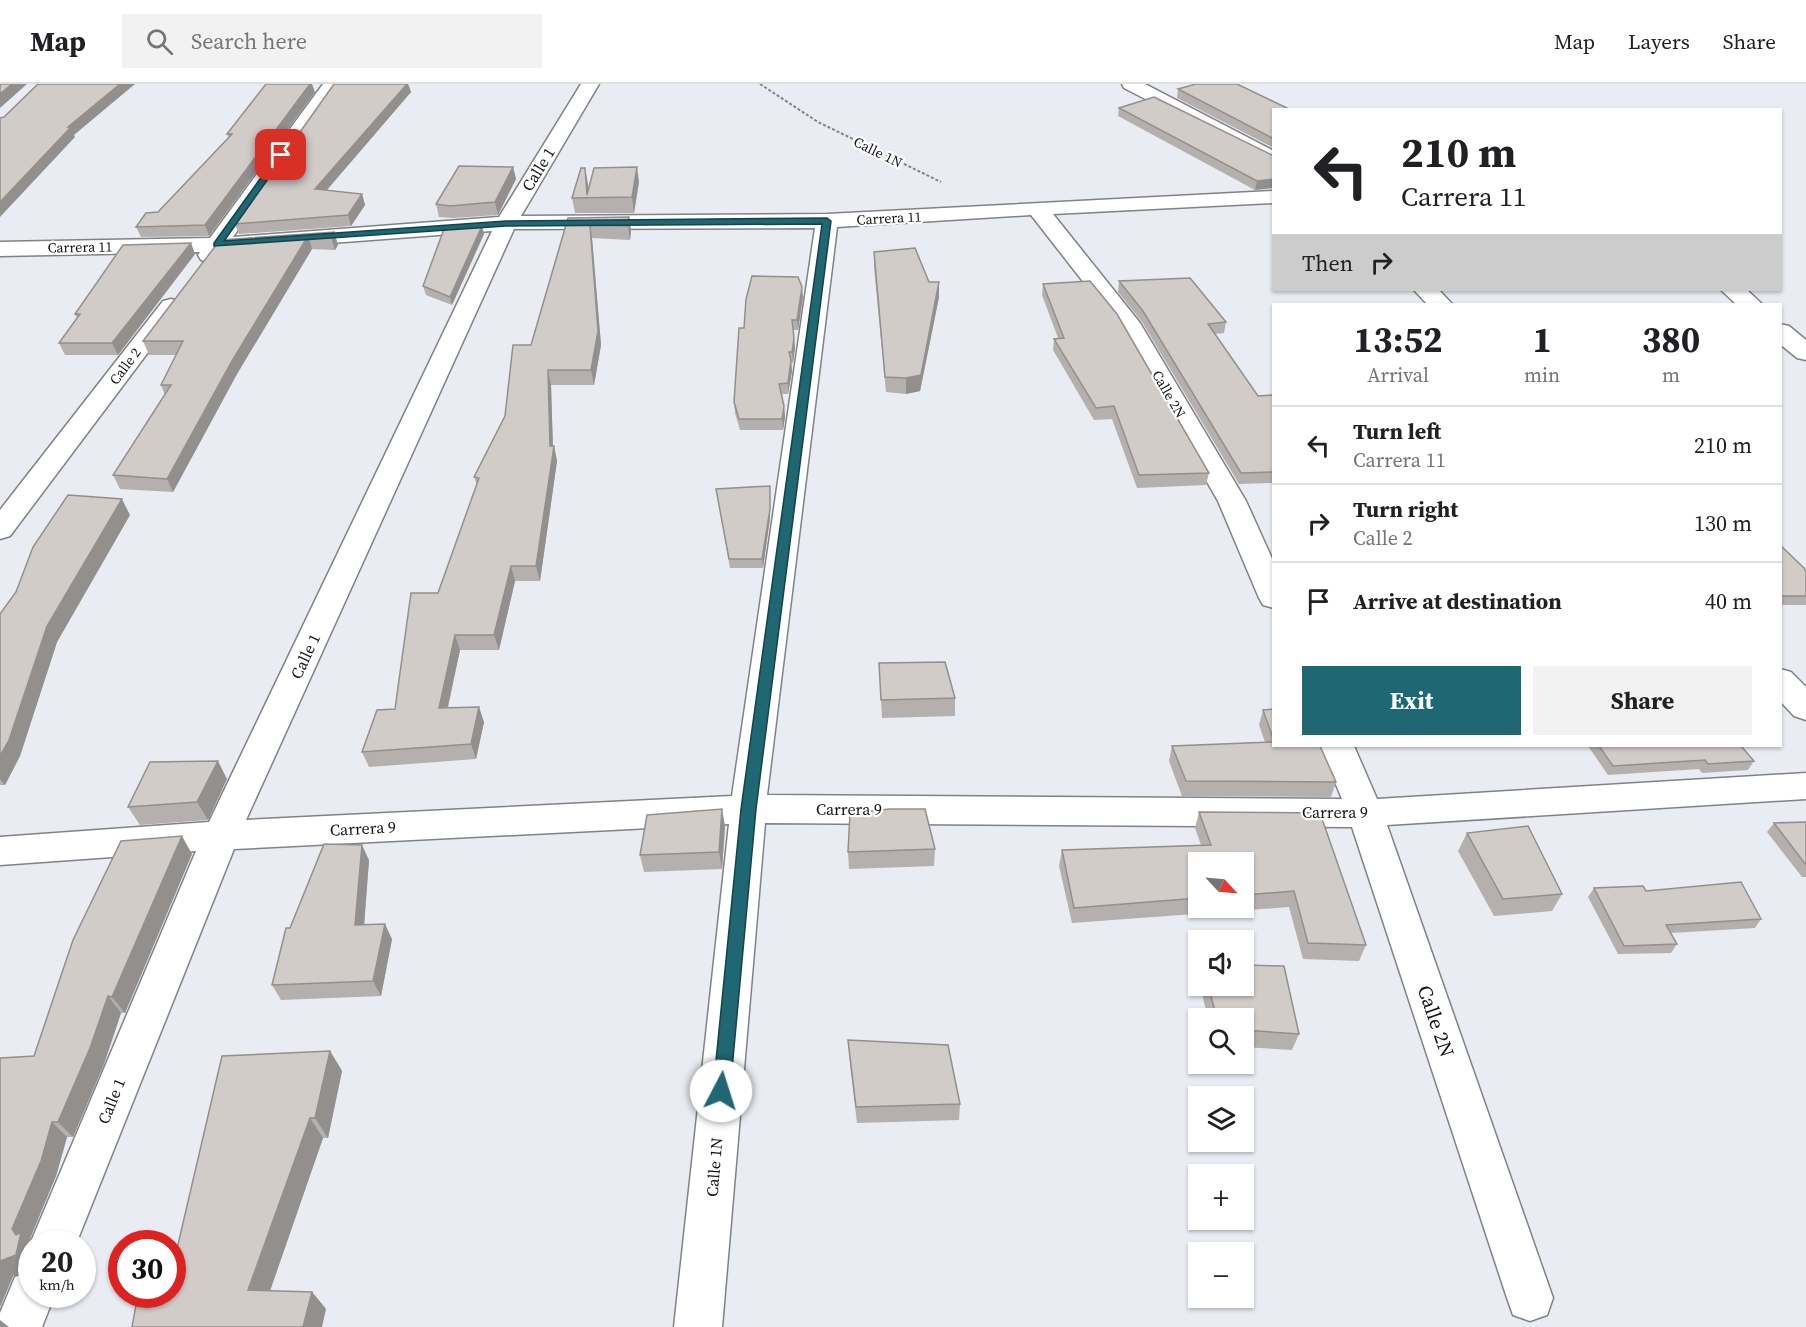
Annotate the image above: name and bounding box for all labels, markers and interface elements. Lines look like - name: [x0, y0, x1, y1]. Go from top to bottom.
- search box: [122, 14, 542, 68]
- text: Map: [30, 22, 86, 60]
- icon: search: [143, 25, 176, 58]
- text: Search here: [191, 26, 307, 56]
- text: Map: [1554, 27, 1595, 56]
- text: Layers: [1628, 27, 1690, 56]
- text: Share: [1723, 27, 1776, 56]
- text: 210 m: [1401, 123, 1516, 181]
- pin: [255, 129, 306, 180]
- street label: Calle 1N: [850, 132, 906, 172]
- icon: left: [1302, 132, 1380, 210]
- icon: arrive: [264, 138, 297, 171]
- street label: Calle 1: [516, 143, 560, 195]
- text: Carrera 11: [1401, 178, 1526, 215]
- street label: Carrera 11: [856, 206, 922, 230]
- street label: Carrera 11: [47, 236, 113, 258]
- icon: right: [1365, 246, 1398, 279]
- text: Then: [1302, 248, 1353, 278]
- text: 13:52: [1354, 315, 1442, 364]
- text: 1: [1532, 315, 1552, 364]
- text: 380: [1642, 315, 1700, 364]
- street label: Calle 2: [104, 343, 146, 389]
- text: Arrival: [1367, 361, 1429, 389]
- text: min: [1524, 361, 1560, 389]
- text: m: [1662, 361, 1680, 389]
- street label: Calle 2N: [1147, 366, 1191, 422]
- text: Turn left: [1353, 416, 1441, 446]
- icon: left: [1302, 429, 1335, 462]
- text: 210 m: [1694, 430, 1752, 460]
- text: Carrera 11: [1353, 446, 1446, 474]
- text: Turn right: [1353, 494, 1458, 524]
- icon: right: [1302, 507, 1335, 540]
- text: 130 m: [1694, 508, 1752, 538]
- text: Calle 2: [1353, 524, 1413, 552]
- icon: arrive: [1302, 585, 1335, 618]
- text: Arrive at destination: [1353, 586, 1562, 616]
- text: 40 m: [1705, 586, 1752, 616]
- street label: Calle 1: [285, 630, 325, 682]
- button: Exit: [1302, 666, 1521, 735]
- button: Share: [1533, 666, 1752, 735]
- street label: Carrera 9: [816, 798, 882, 820]
- street label: Carrera 9: [1302, 801, 1368, 823]
- street label: Carrera 9: [329, 815, 397, 841]
- north arrow: [1188, 852, 1254, 918]
- map controls: [1188, 852, 1254, 1308]
- button: sound: [1188, 930, 1254, 996]
- street label: Calle 2N: [1411, 981, 1461, 1061]
- button: search: [1188, 1008, 1254, 1074]
- position arrow: [689, 1059, 753, 1123]
- street label: Calle 1: [92, 1075, 130, 1127]
- button: layers: [1188, 1086, 1254, 1152]
- street label: Calle 1N: [700, 1136, 728, 1198]
- button: +: [1188, 1164, 1254, 1230]
- speed limit sign: 30: [108, 1230, 186, 1308]
- text: 20: [41, 1241, 73, 1282]
- button: −: [1188, 1242, 1254, 1308]
- text: km/h: [39, 1274, 75, 1295]

